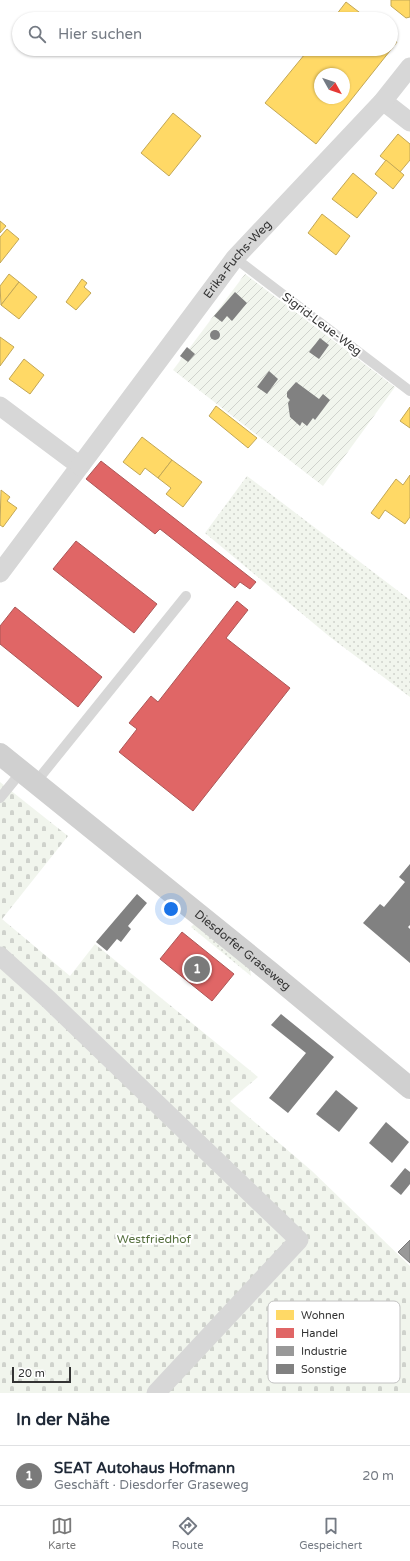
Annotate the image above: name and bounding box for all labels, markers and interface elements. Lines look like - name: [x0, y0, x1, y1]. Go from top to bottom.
- search box: [12, 12, 398, 56]
- icon: search: [26, 23, 48, 45]
- text: Hier suchen: [58, 25, 142, 43]
- north arrow: [314, 68, 350, 104]
- street label: Erika-Fuchs-Weg: [201, 217, 274, 301]
- street label: Sigrid-Leue-Weg: [280, 290, 364, 358]
- your location: [161, 899, 181, 919]
- street label: Diesdorfer Graseweg: [192, 907, 294, 993]
- pin: 1: [184, 954, 210, 984]
- park label: Westfriedhof: [117, 1232, 192, 1246]
- legend: [268, 1301, 400, 1383]
- text: Wohnen: [301, 1309, 345, 1322]
- text: Handel: [301, 1327, 338, 1340]
- text: Industrie: [301, 1345, 347, 1358]
- text: Sonstige: [301, 1363, 347, 1376]
- scale bar: [12, 1365, 71, 1384]
- text: 20 m: [18, 1367, 45, 1380]
- text: In der Nähe: [16, 1409, 110, 1430]
- text: SEAT Autohaus Hofmann: [54, 1459, 235, 1477]
- text: 1: [25, 1468, 33, 1484]
- text: 20 m: [362, 1468, 394, 1484]
- text: Geschäft · Diesdorfer Graseweg: [54, 1477, 249, 1493]
- tab: Karte: [48, 1515, 76, 1552]
- tab: Route: [172, 1515, 203, 1552]
- tab: Gespeichert: [299, 1515, 362, 1552]

